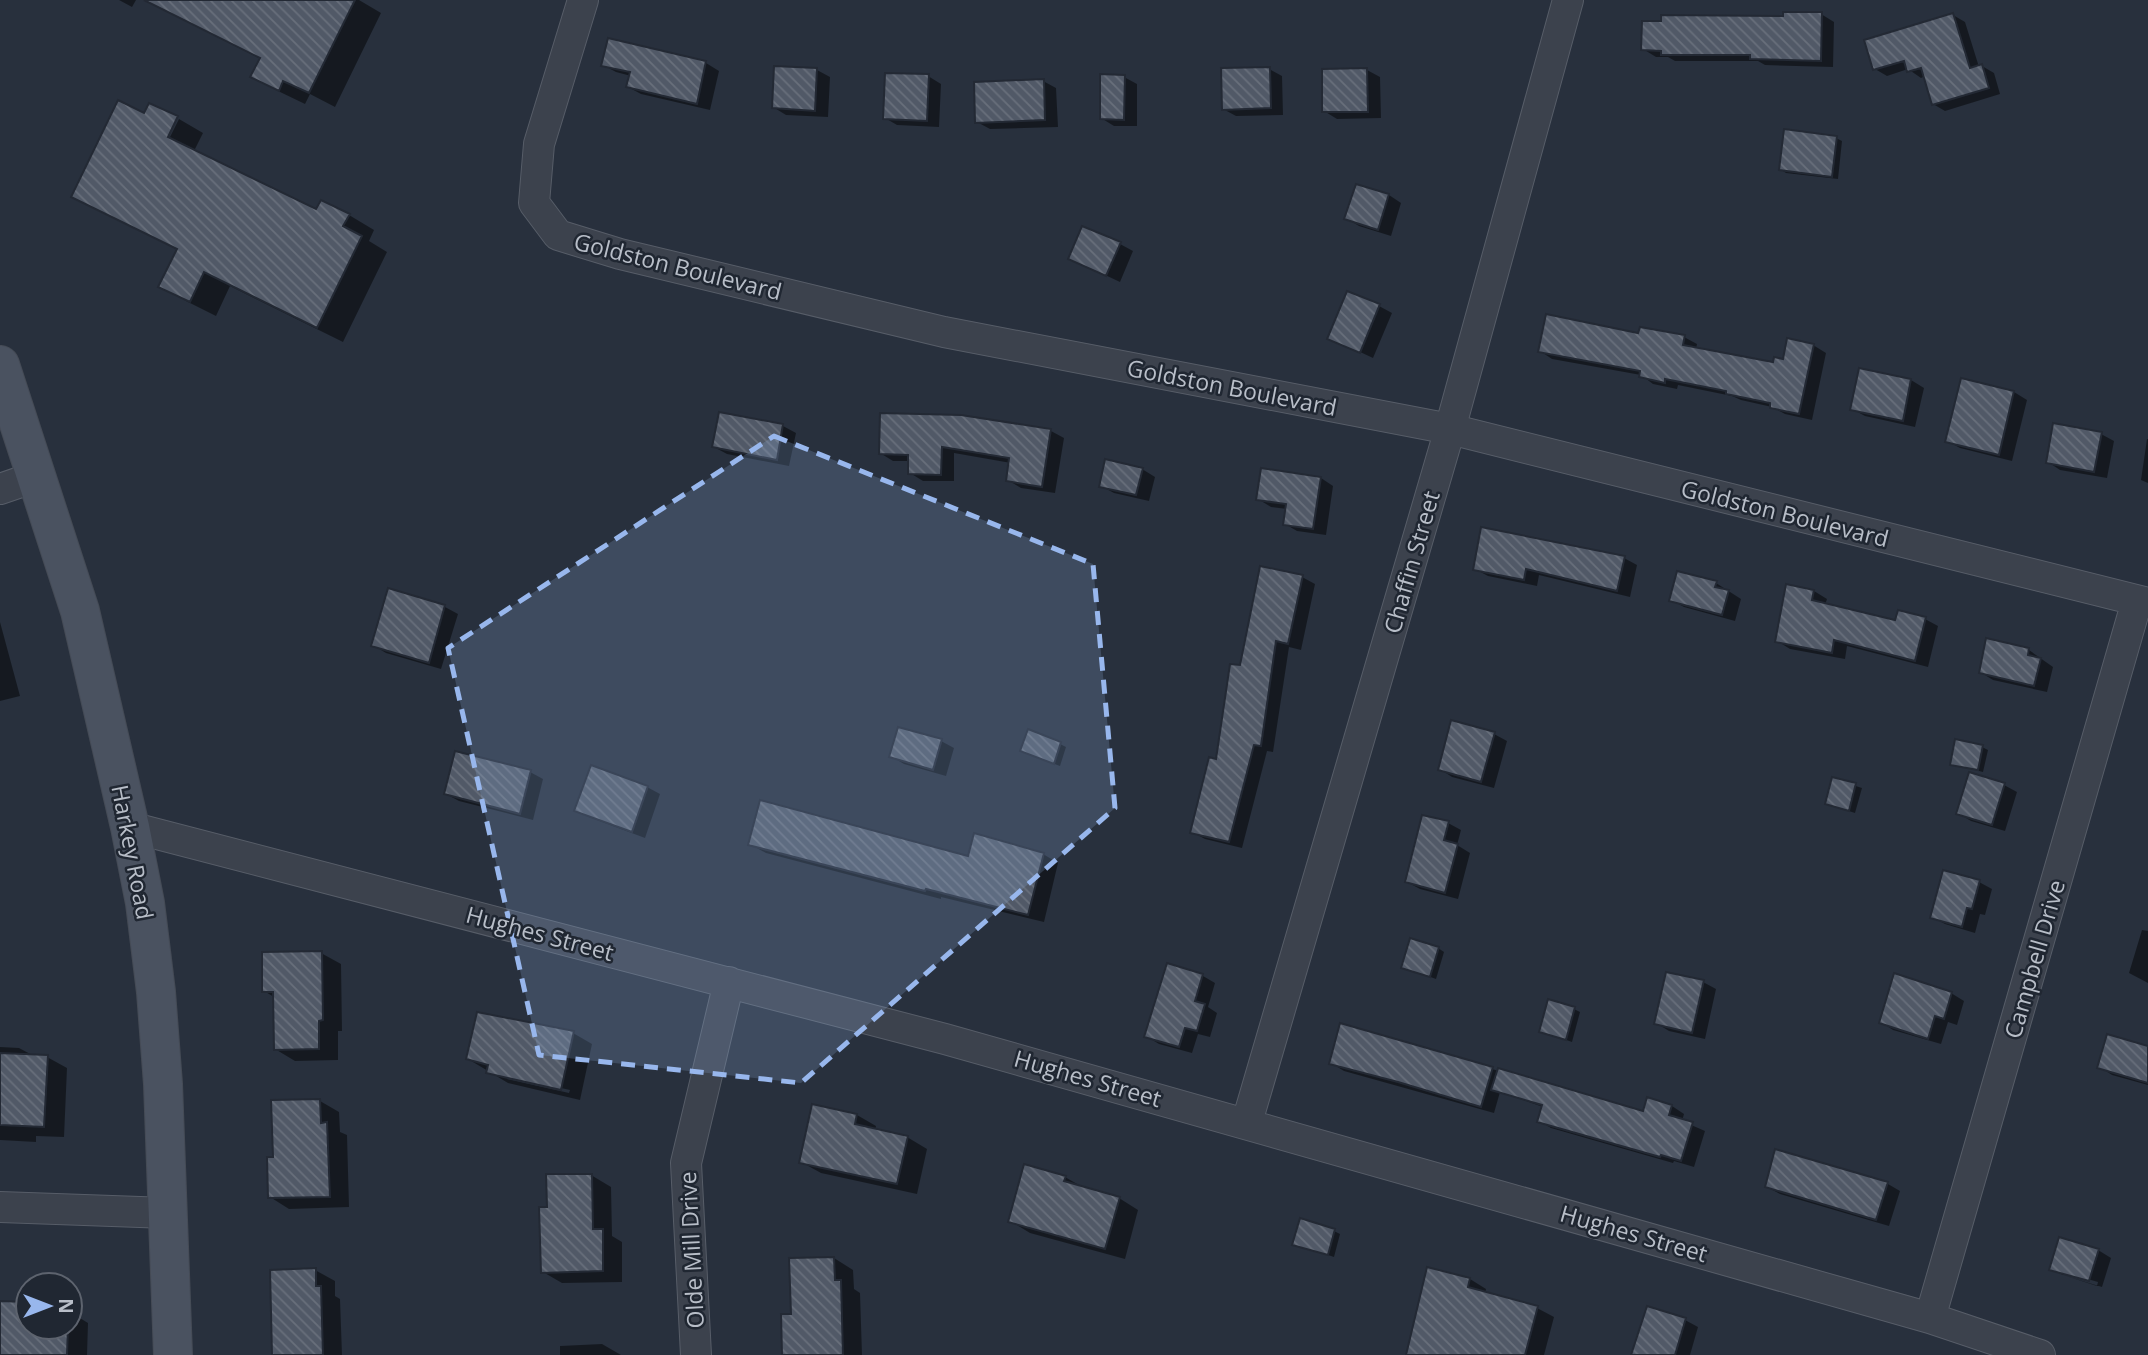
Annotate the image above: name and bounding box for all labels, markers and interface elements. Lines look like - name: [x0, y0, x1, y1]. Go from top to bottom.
- street label: Goldston Boulevard: [571, 225, 785, 307]
- street label: Goldston Boulevard: [1125, 351, 1339, 423]
- street label: Goldston Boulevard: [1678, 472, 1892, 554]
- street label: Chaffin Street: [1375, 487, 1447, 637]
- street label: Harkey Road: [104, 782, 162, 922]
- street label: Campbell Drive: [1996, 876, 2072, 1042]
- street label: Hughes Street: [463, 898, 617, 968]
- street label: Hughes Street: [1011, 1042, 1165, 1114]
- street label: Olde Mill Drive: [671, 1171, 711, 1329]
- street label: Hughes Street: [1557, 1197, 1711, 1269]
- north arrow: [14, 1271, 84, 1341]
- text: N: [53, 1298, 79, 1314]

